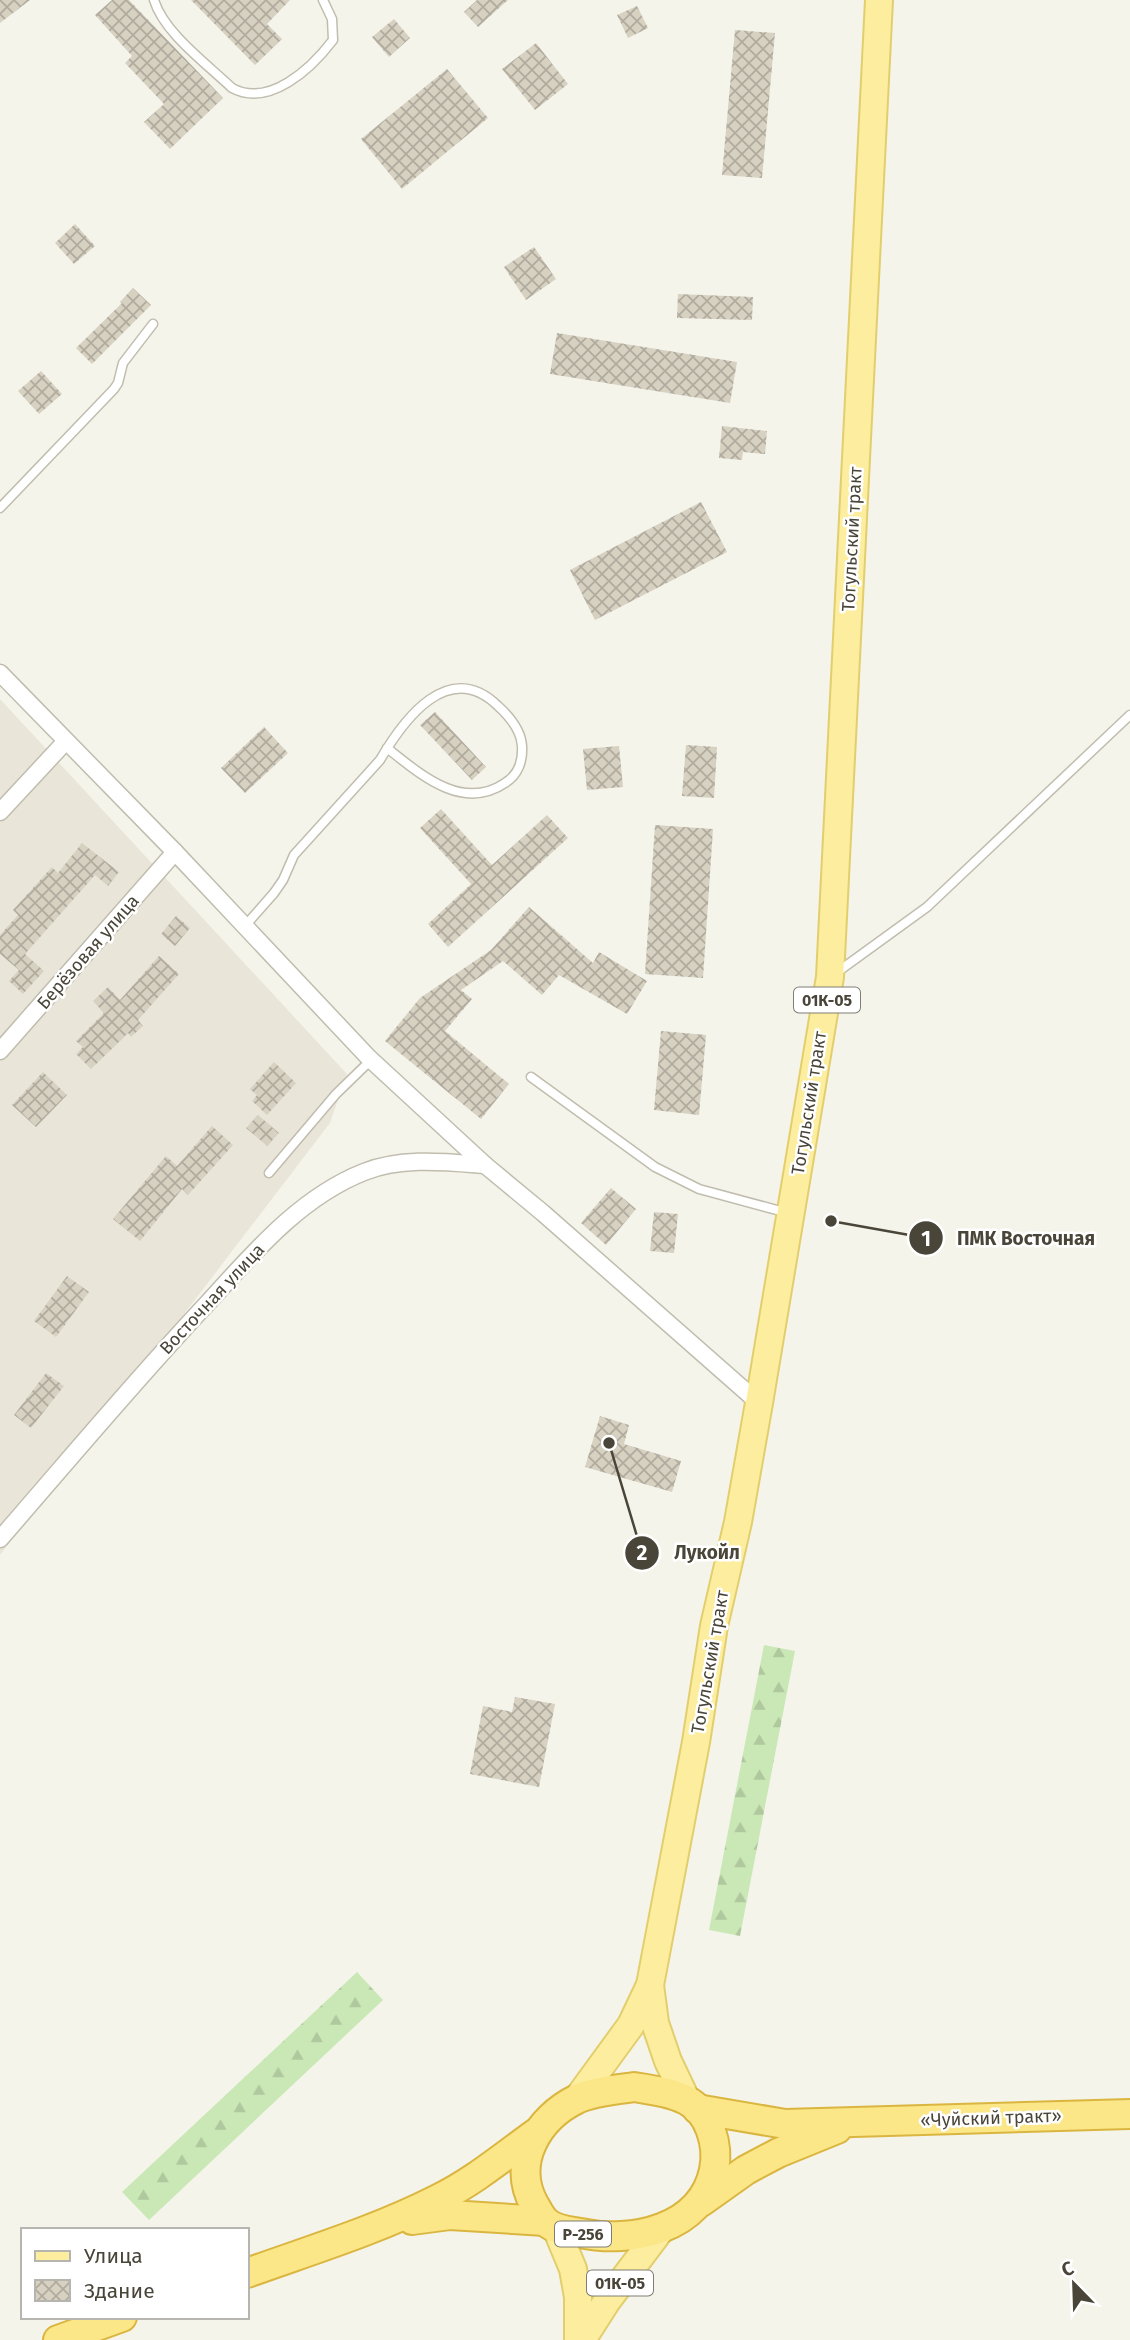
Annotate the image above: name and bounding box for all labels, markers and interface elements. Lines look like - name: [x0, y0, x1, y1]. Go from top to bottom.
- street label: Тогульский тракт: [837, 465, 867, 612]
- street label: Берёзовая улица: [32, 890, 144, 1014]
- road number: 01К-05: [794, 988, 860, 1012]
- street label: Тогульский тракт: [787, 1029, 831, 1176]
- callout: ПМК Восточная: [908, 1218, 1109, 1258]
- text: 1: [921, 1226, 931, 1252]
- text: ПМК Восточная: [957, 1227, 1095, 1250]
- street label: Восточная улица: [155, 1239, 269, 1359]
- callout: Лукойл: [625, 1533, 754, 1573]
- text: 2: [637, 1540, 648, 1566]
- text: Лукойл: [674, 1541, 740, 1564]
- street label: Тогульский тракт: [687, 1588, 734, 1735]
- street label: «Чуйский тракт»: [920, 2105, 1062, 2131]
- road number: Р-256: [555, 2222, 611, 2246]
- legend: [21, 2228, 248, 2319]
- text: Улица: [84, 2243, 143, 2269]
- north arrow: [1039, 2249, 1109, 2319]
- text: С: [1058, 2256, 1077, 2282]
- road number: 01К-05: [587, 2270, 653, 2296]
- text: Здание: [84, 2278, 155, 2304]

